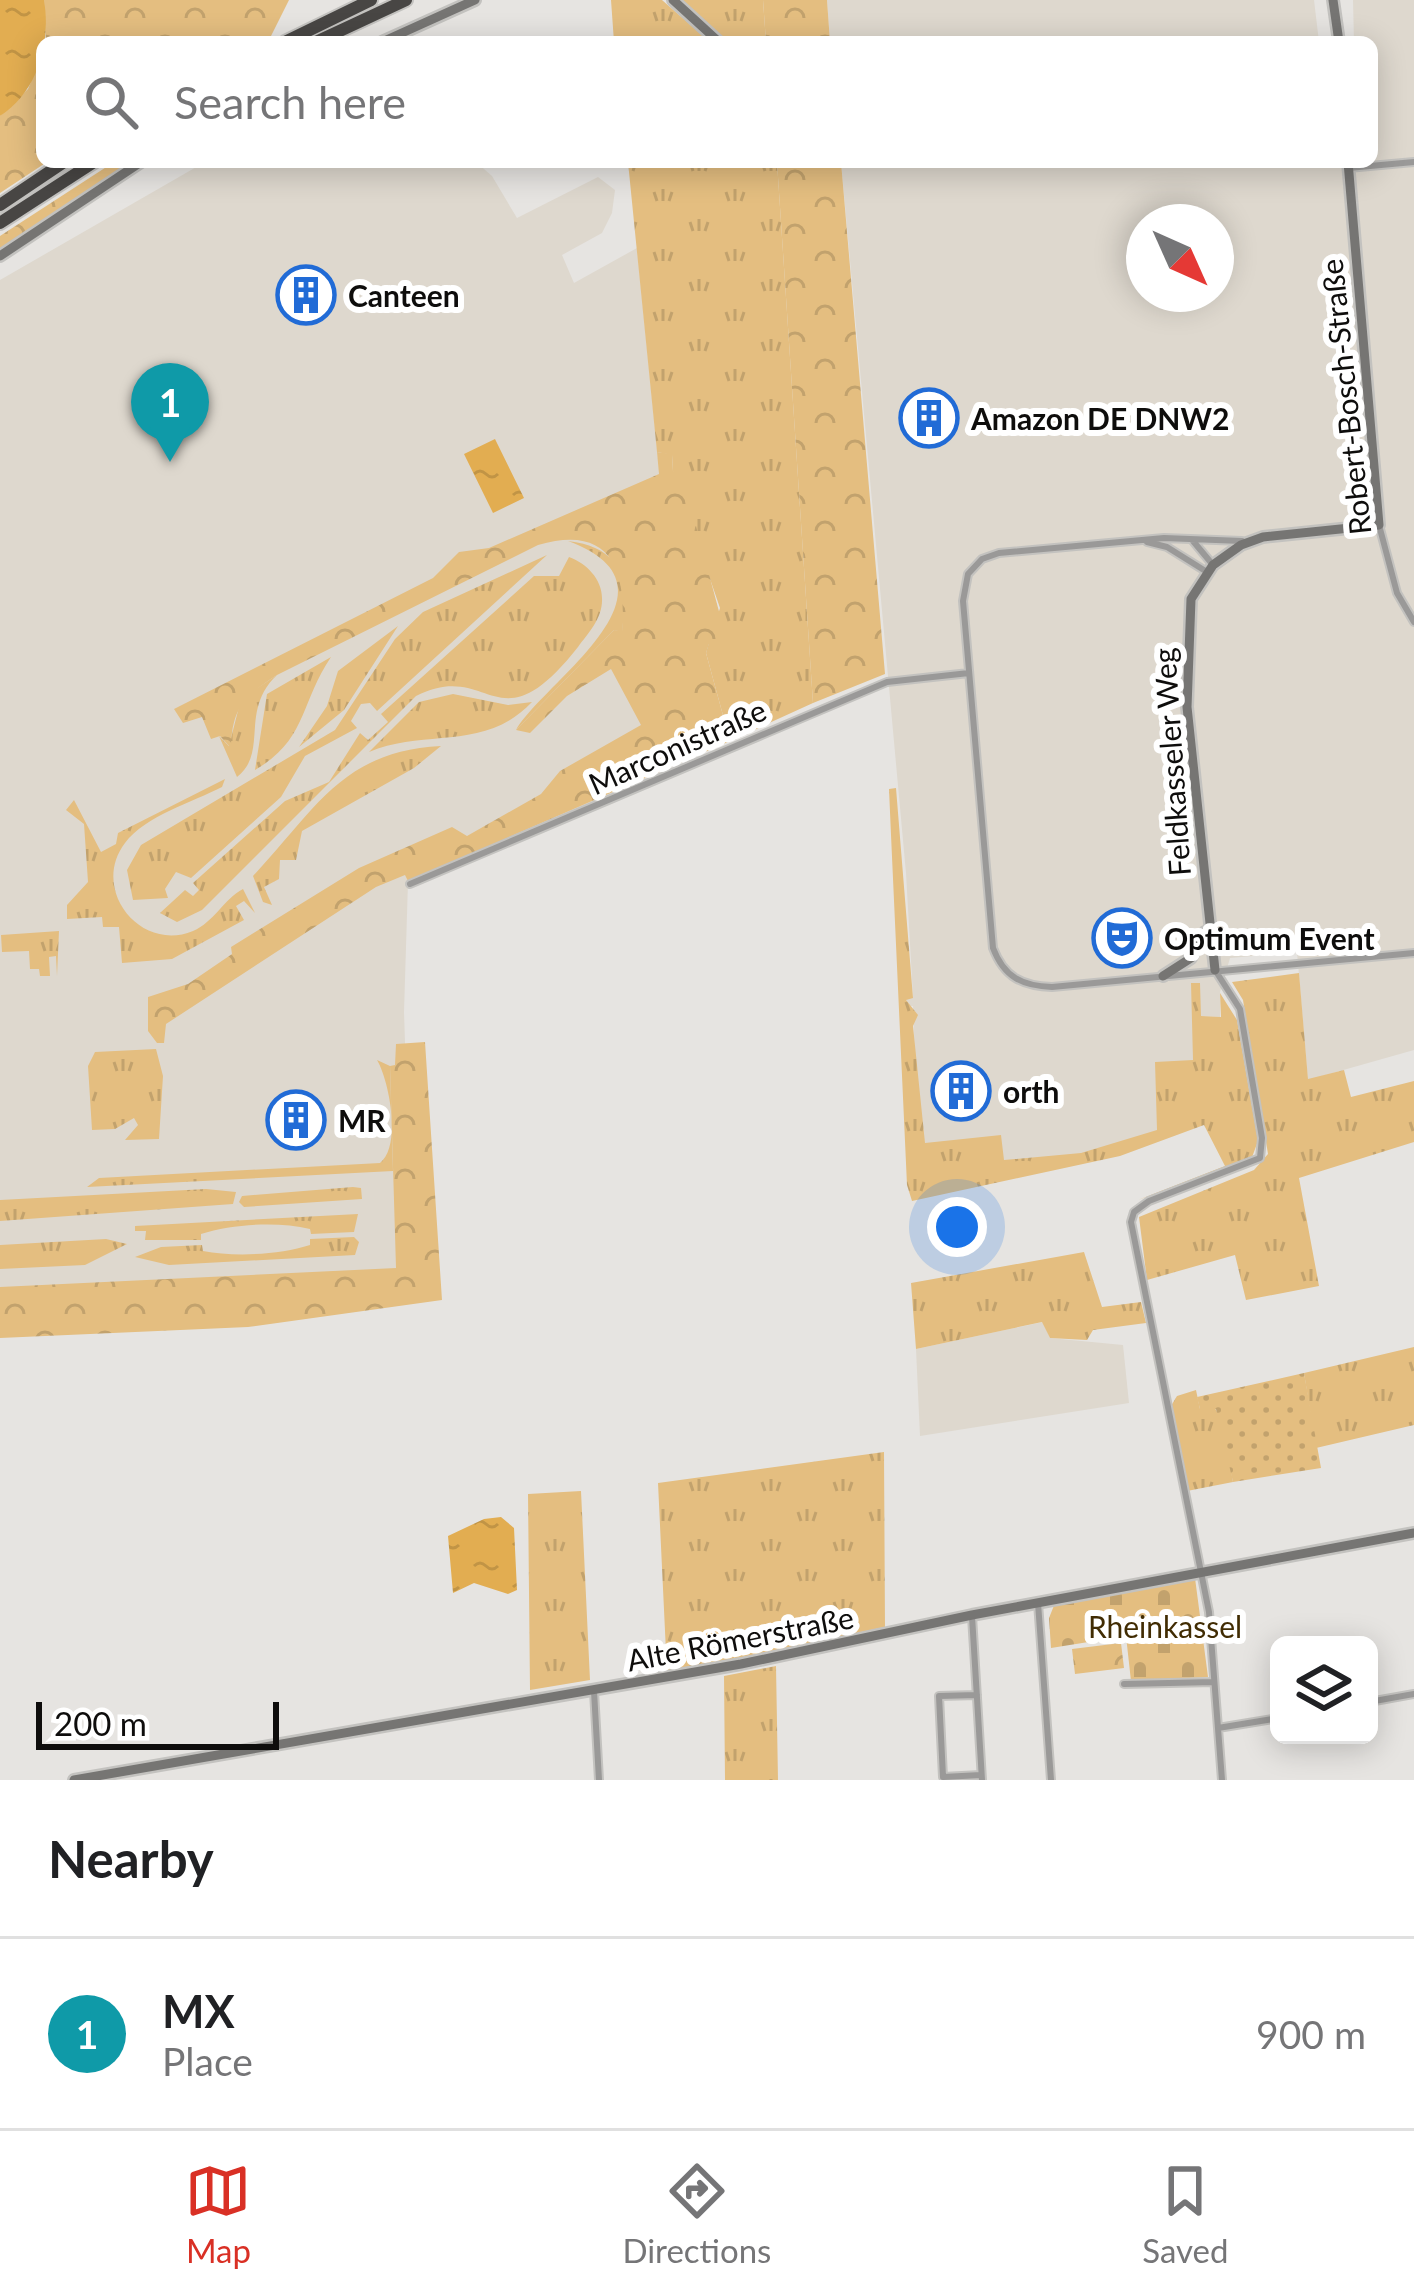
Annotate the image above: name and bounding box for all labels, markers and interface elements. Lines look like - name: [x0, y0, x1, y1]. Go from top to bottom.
- search box: [36, 36, 1378, 168]
- icon: search: [78, 69, 144, 135]
- text: Search here: [174, 75, 406, 129]
- north arrow: [1126, 204, 1234, 312]
- street label: Robert-Bosch-Straße: [1313, 257, 1377, 537]
- building icon: Canteen: [275, 264, 337, 326]
- place label: Canteen: [348, 277, 460, 313]
- pin: 1: [131, 363, 209, 462]
- building icon: Amazon DE DNW2: [898, 387, 960, 449]
- place label: Amazon DE DNW2: [970, 400, 1229, 436]
- street label: Feldkasseler Weg: [1145, 647, 1197, 877]
- street label: Marconistraße: [583, 691, 771, 801]
- theatre icon: Optimum Event: [1091, 907, 1153, 969]
- place label: Optimum Event: [1164, 920, 1375, 956]
- building icon: orth: [930, 1060, 992, 1122]
- place label: orth: [1003, 1073, 1060, 1109]
- building icon: MR: [265, 1089, 327, 1151]
- place label: MR: [338, 1102, 386, 1138]
- your location: [927, 1197, 987, 1257]
- street label: Alte Römerstraße: [624, 1598, 856, 1678]
- park label: Rheinkassel: [1088, 1608, 1242, 1644]
- map controls: [1270, 1636, 1378, 1744]
- button: layers: [1270, 1636, 1378, 1744]
- scale bar: [36, 1696, 279, 1749]
- text: 200 m: [54, 1703, 147, 1743]
- text: Nearby: [48, 1828, 214, 1889]
- text: MX: [162, 1984, 235, 2038]
- text: 1: [76, 2011, 98, 2057]
- text: 900 m: [1256, 2011, 1366, 2057]
- text: Place: [162, 2038, 253, 2084]
- tab: Map: [185, 2158, 251, 2270]
- tab: Directions: [622, 2158, 771, 2270]
- tab: Saved: [1142, 2158, 1229, 2270]

